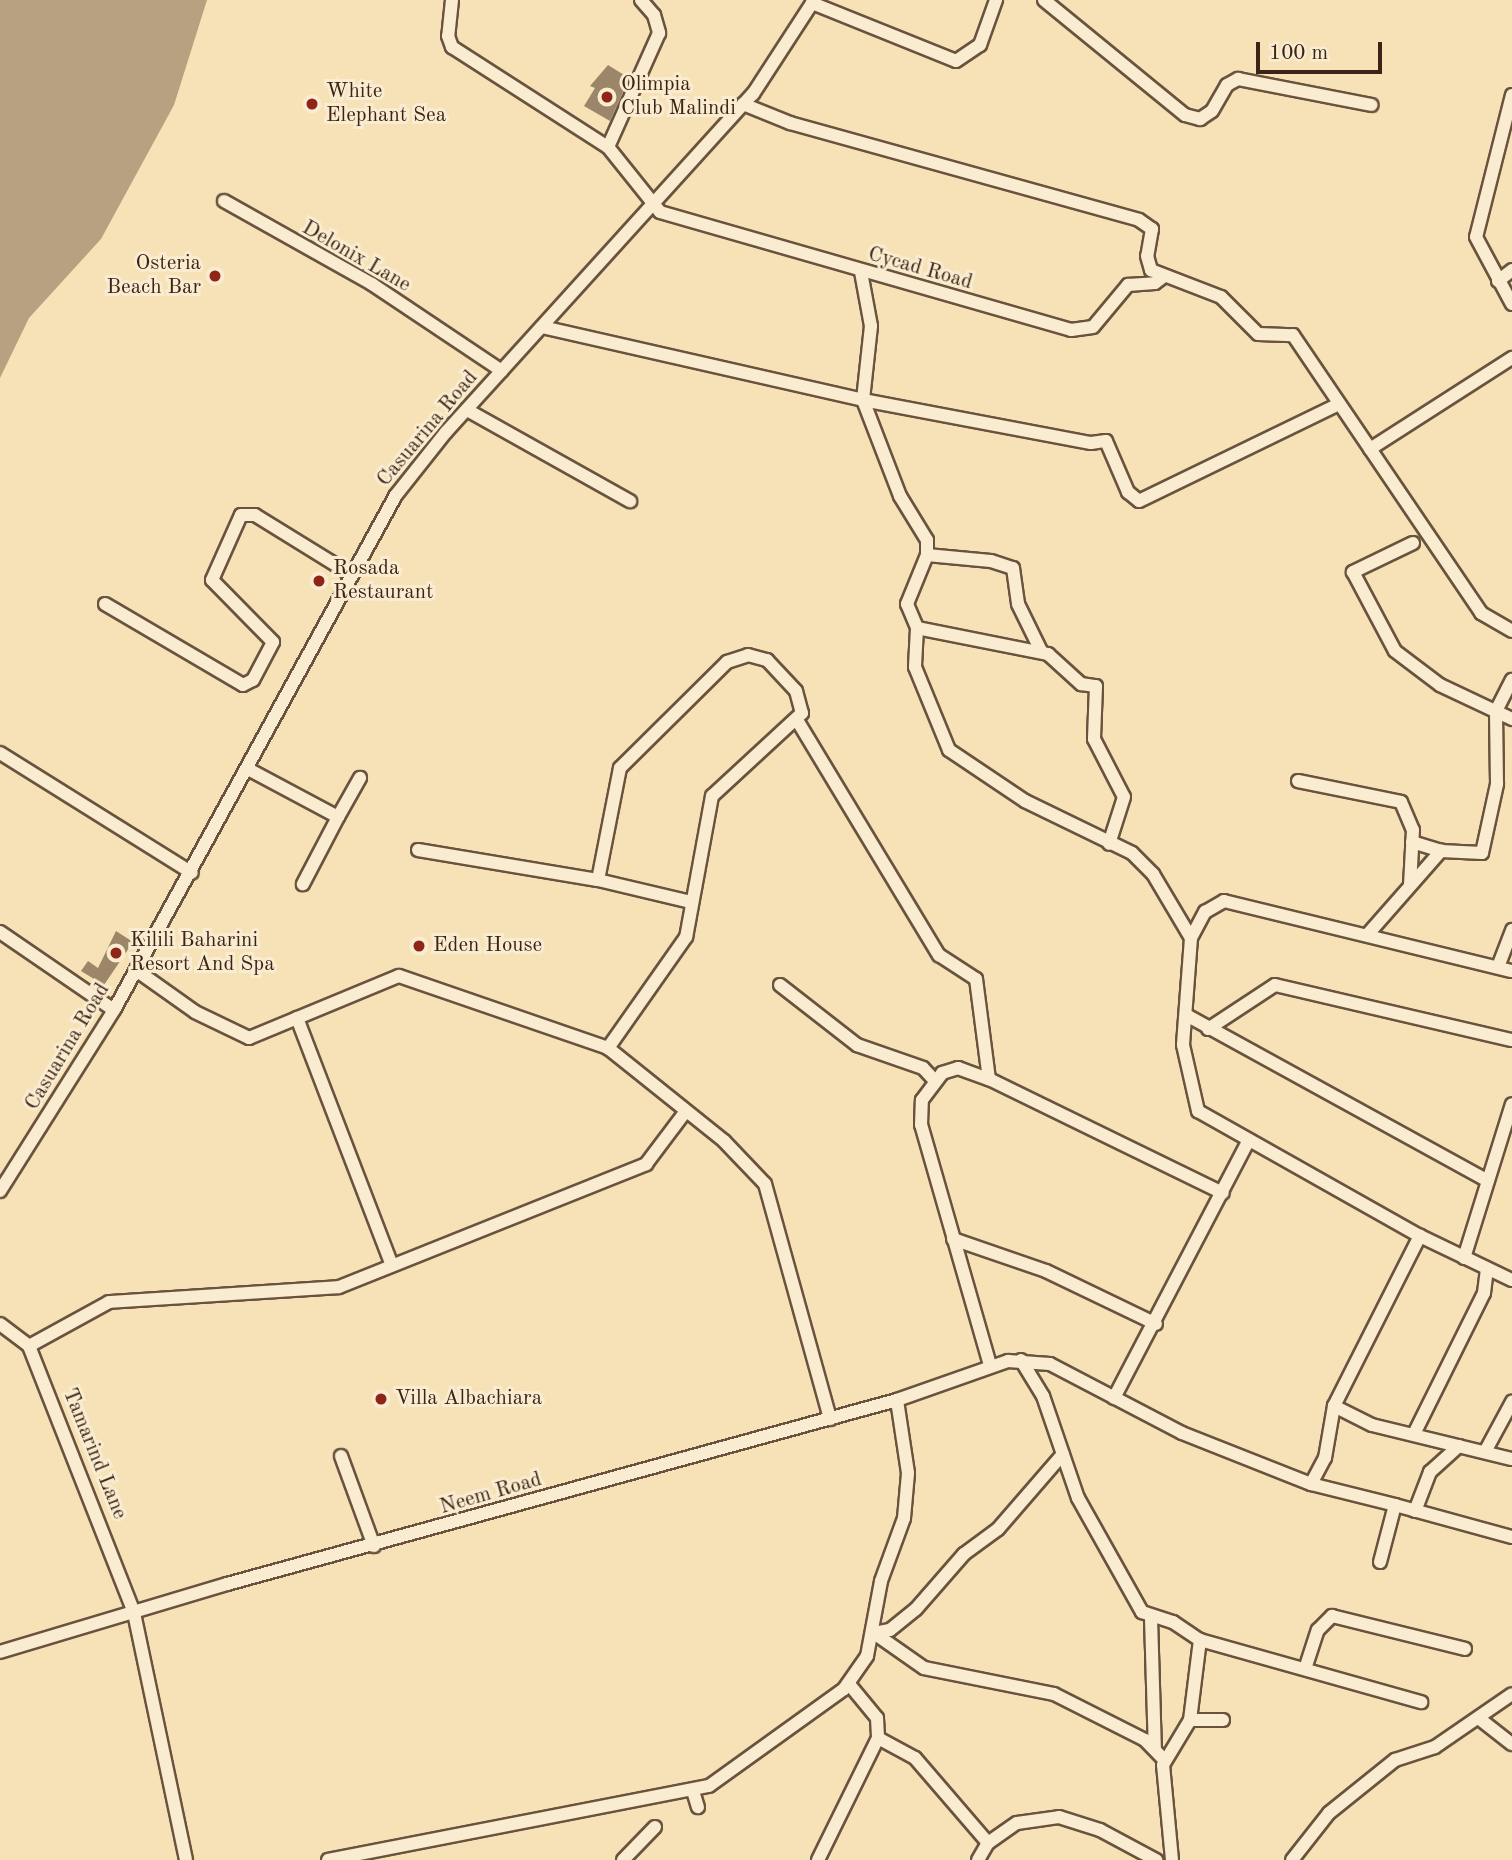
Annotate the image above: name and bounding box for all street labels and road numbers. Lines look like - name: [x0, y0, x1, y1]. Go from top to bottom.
- street label: Delonix Lane: [297, 216, 415, 298]
- street label: Cycad Road: [865, 242, 975, 296]
- street label: Casuarina Road: [372, 366, 484, 492]
- street label: Casuarina Road: [20, 979, 116, 1115]
- street label: Tamarind Lane: [56, 1385, 132, 1523]
- street label: Neem Road: [437, 1467, 545, 1521]

